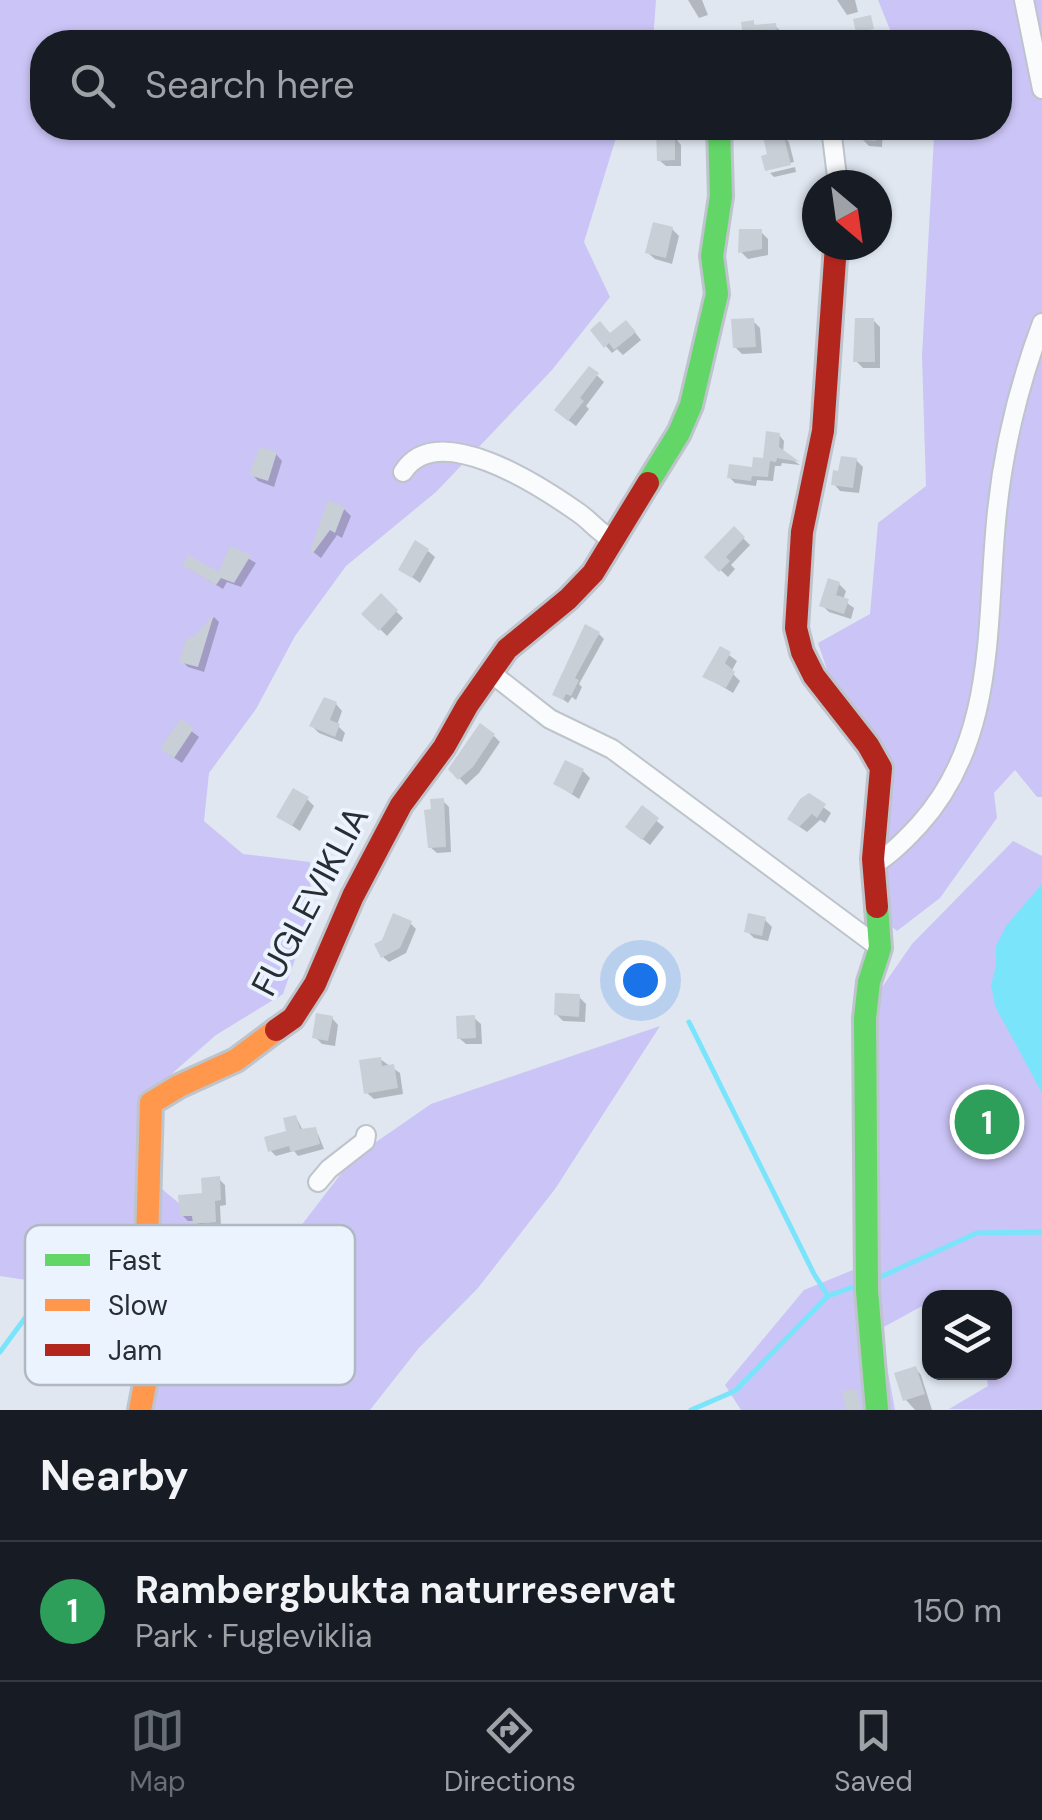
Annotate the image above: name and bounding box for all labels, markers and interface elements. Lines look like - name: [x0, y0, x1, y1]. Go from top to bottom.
- search box: [30, 30, 1012, 140]
- icon: search: [65, 58, 120, 113]
- text: Search here: [145, 60, 355, 110]
- north arrow: [802, 170, 892, 260]
- street label: FUGLEVIKLIA: [241, 798, 379, 1004]
- your location: [615, 955, 666, 1006]
- pin: 1: [954, 1084, 1020, 1160]
- legend: [25, 1225, 355, 1385]
- text: Fast: [108, 1242, 162, 1279]
- text: Slow: [108, 1287, 168, 1324]
- map controls: [922, 1290, 1012, 1380]
- button: layers: [922, 1290, 1012, 1380]
- text: Jam: [108, 1332, 162, 1369]
- text: Nearby: [40, 1448, 189, 1503]
- text: Rambergbukta naturreservat: [135, 1565, 676, 1615]
- text: 1: [67, 1590, 78, 1632]
- text: 150 m: [914, 1590, 1002, 1632]
- text: Park · Fugleviklia: [135, 1615, 372, 1657]
- tab: Map: [129, 1703, 186, 1800]
- tab: Directions: [444, 1703, 576, 1800]
- tab: Saved: [834, 1703, 913, 1800]

